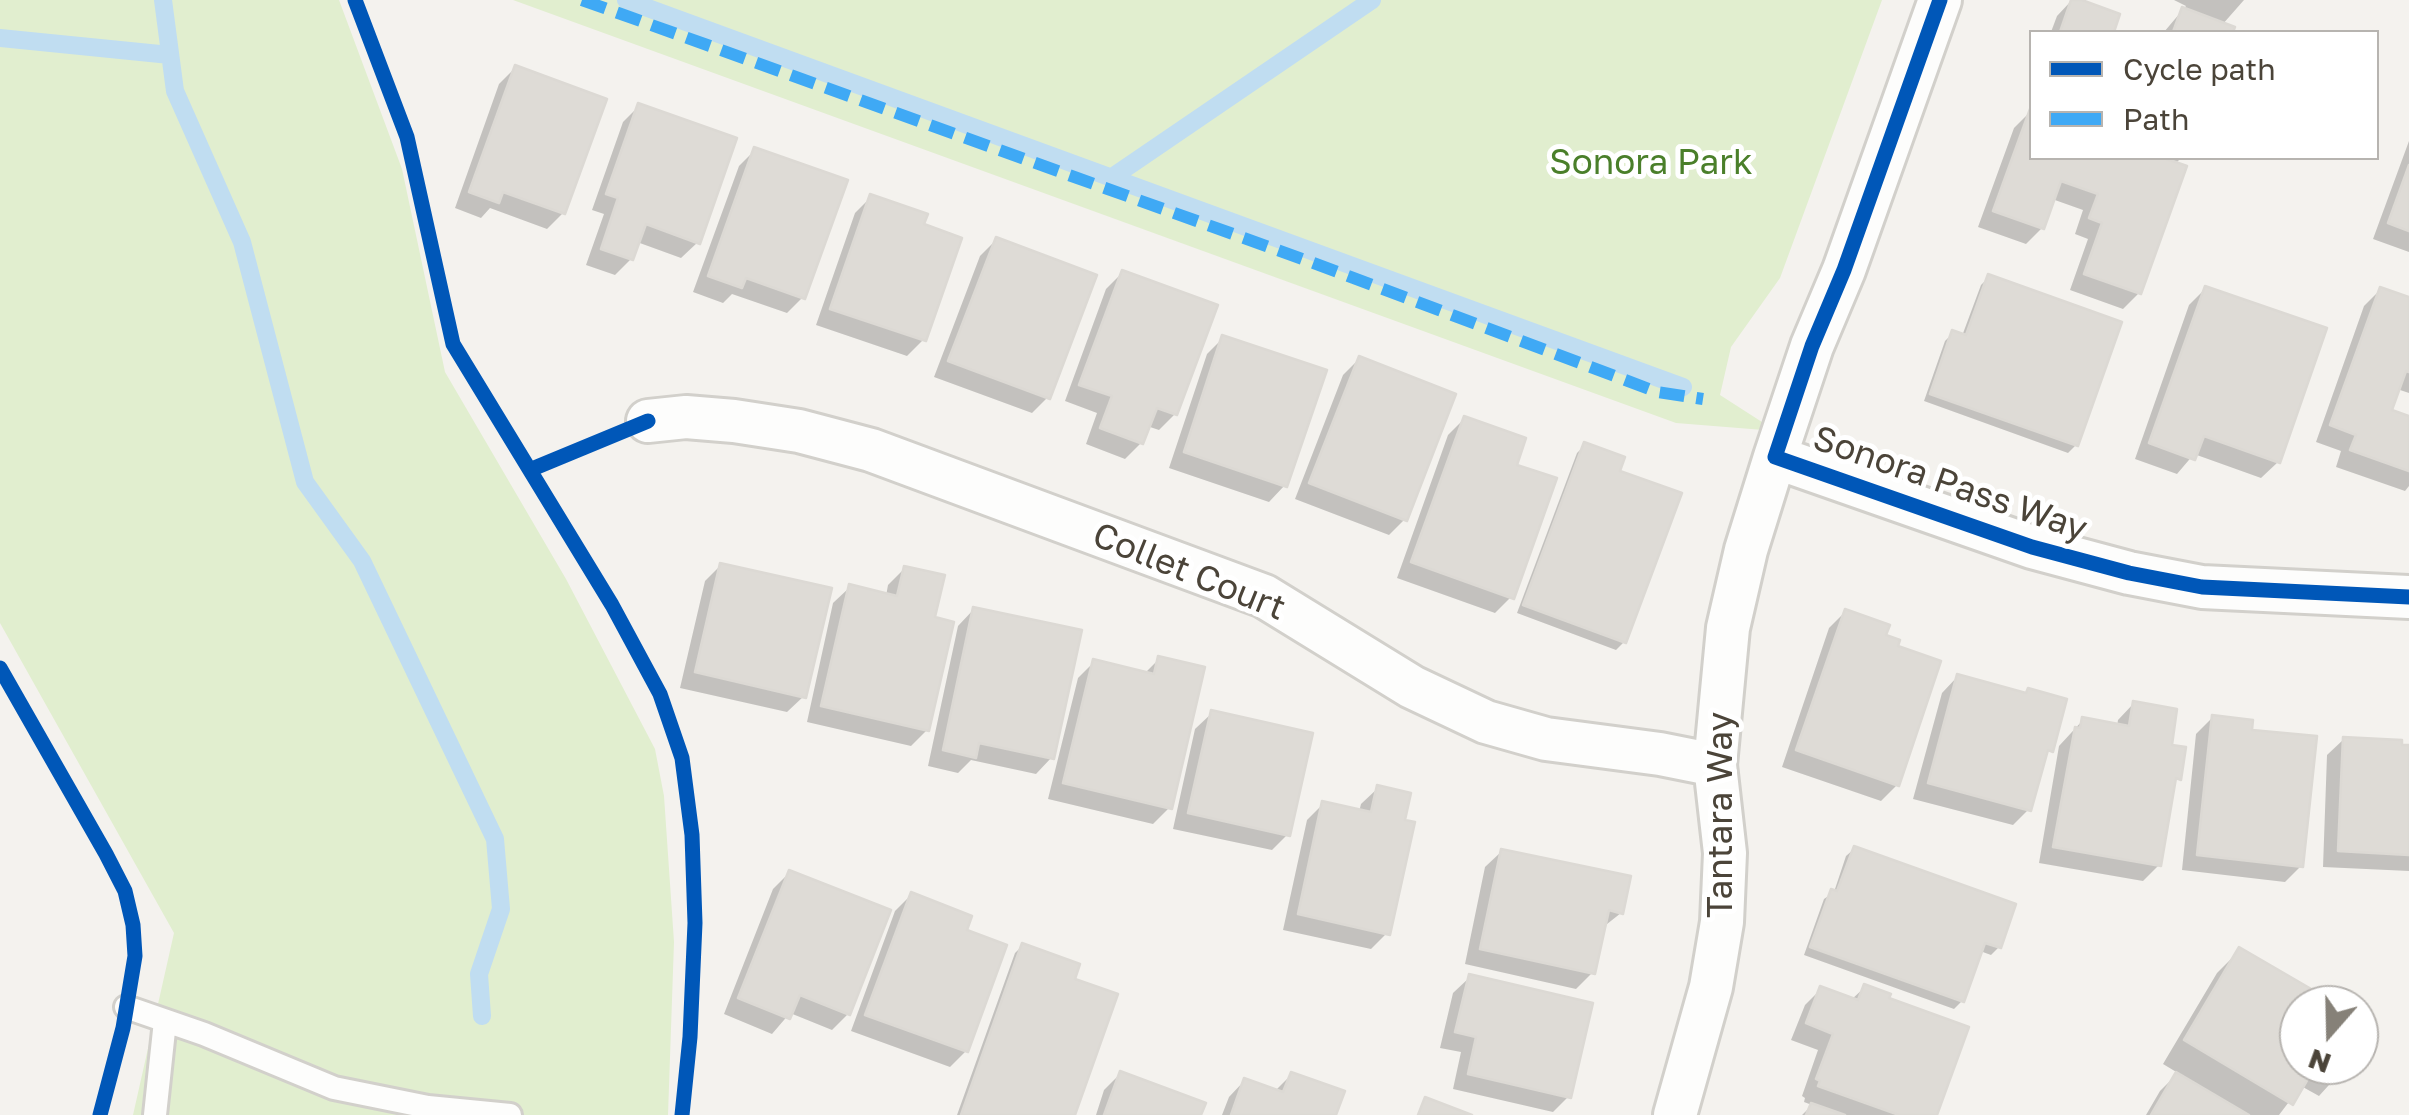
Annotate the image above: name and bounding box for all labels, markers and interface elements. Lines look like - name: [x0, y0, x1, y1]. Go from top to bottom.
- legend: [2029, 30, 2379, 160]
- text: Cycle path: [2123, 51, 2276, 87]
- text: Path: [2123, 101, 2189, 137]
- park label: Sonora Park: [1549, 142, 1753, 184]
- street label: Sonora Pass Way: [1808, 417, 2092, 551]
- street label: Collet Court: [1086, 514, 1292, 630]
- street label: Tantara Way: [1700, 712, 1742, 918]
- north arrow: [2279, 985, 2379, 1085]
- text: N: [2304, 1043, 2335, 1081]

